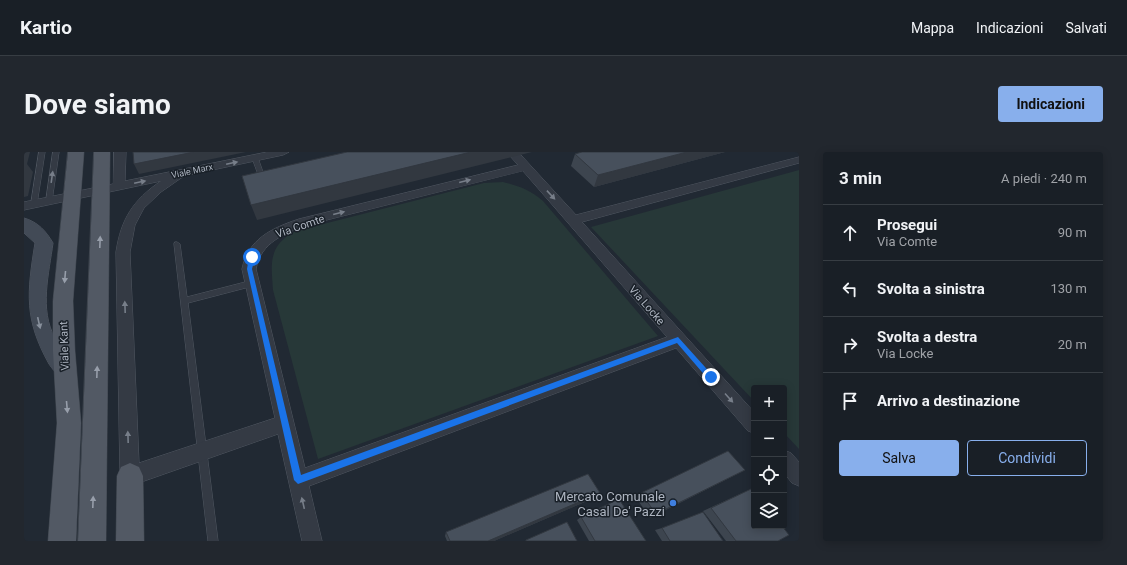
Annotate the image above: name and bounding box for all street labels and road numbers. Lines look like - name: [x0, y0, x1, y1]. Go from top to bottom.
- street label: Viale Marx: [170, 162, 214, 180]
- street label: Via Comte: [274, 212, 326, 241]
- street label: Via Locke: [626, 283, 667, 328]
- street label: Viale Kant: [57, 321, 72, 371]

